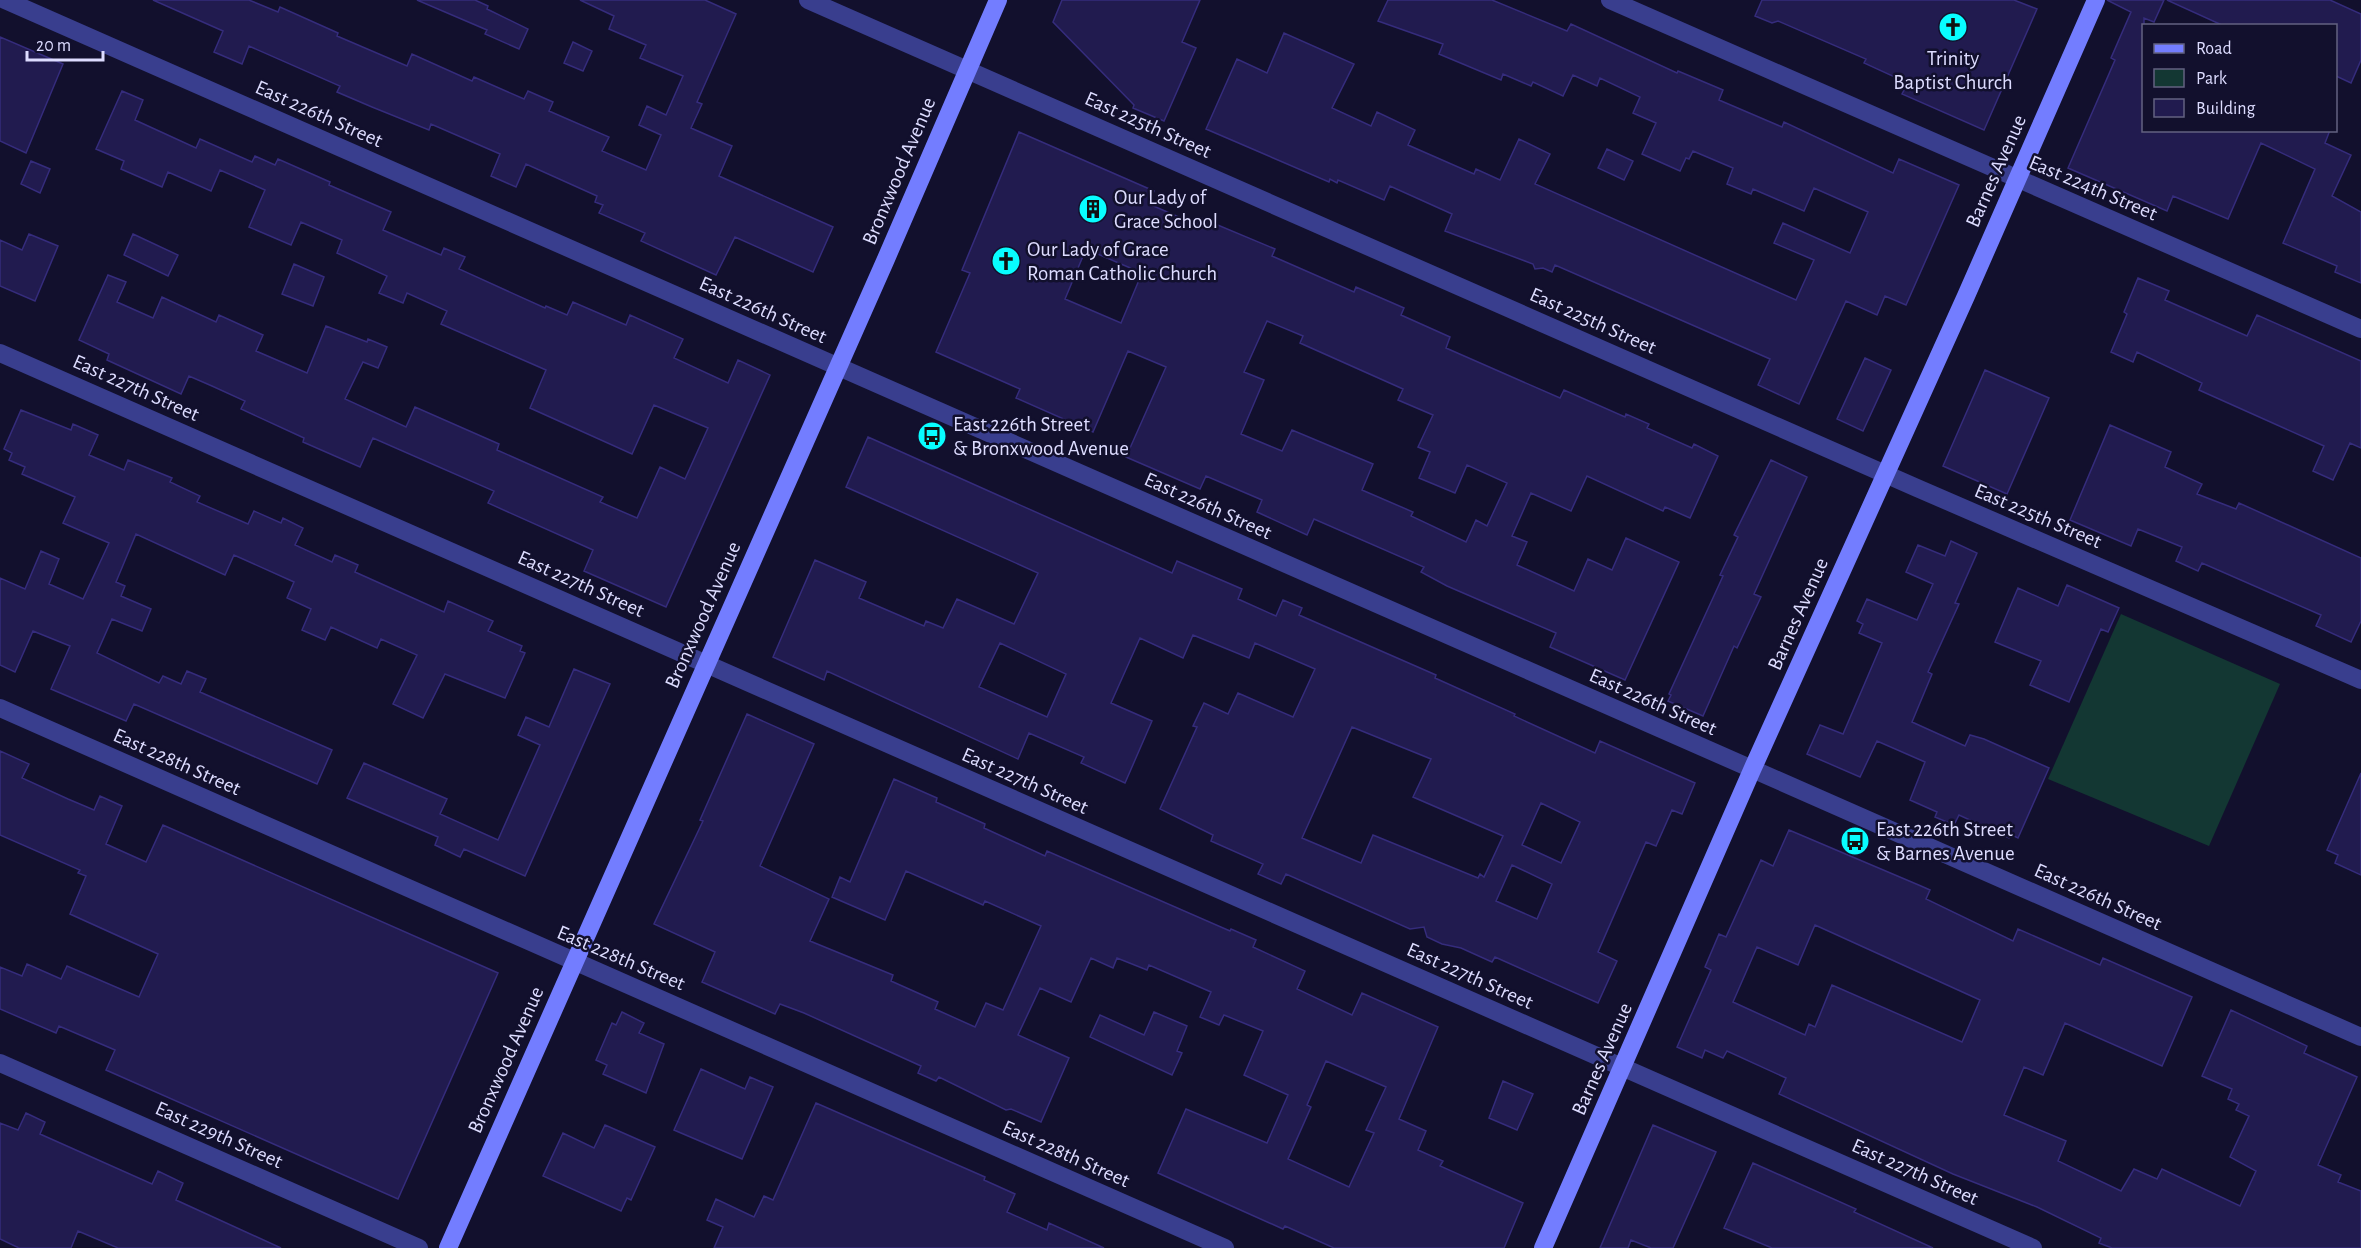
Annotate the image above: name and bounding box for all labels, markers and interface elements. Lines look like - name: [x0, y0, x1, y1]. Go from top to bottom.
- church icon: Trinity Baptist Church: [1937, 11, 1969, 43]
- scale bar: [27, 24, 104, 62]
- legend: [2142, 24, 2337, 132]
- text: 20 m: [36, 37, 71, 55]
- text: Road: [2196, 40, 2232, 58]
- place label: Trinity Baptist Church: [1893, 48, 2013, 93]
- text: Park: [2196, 70, 2228, 88]
- street label: East 226th Street: [252, 77, 386, 152]
- street label: East 225th Street: [1082, 88, 1215, 162]
- street label: Bronxwood Avenue: [858, 94, 940, 248]
- text: Building: [2196, 100, 2256, 118]
- street label: Barnes Avenue: [1962, 112, 2030, 230]
- street label: East 224th Street: [2026, 152, 2160, 225]
- place label: Our Lady of Grace School: [1114, 187, 1218, 232]
- building icon: Our Lady of Grace School: [1077, 193, 1109, 225]
- place label: Our Lady of Grace Roman Catholic Church: [1027, 239, 1217, 284]
- church icon: Our Lady of Grace Roman Catholic Church: [990, 245, 1022, 277]
- street label: East 226th Street: [696, 273, 830, 348]
- street label: East 225th Street: [1527, 284, 1660, 358]
- street label: East 227th Street: [70, 351, 203, 425]
- place label: East 226th Street & Bronxwood Avenue: [953, 414, 1129, 459]
- bus stop icon: East 226th Street & Bronxwood Avenue: [916, 420, 948, 452]
- street label: East 226th Street: [1141, 469, 1275, 544]
- street label: East 225th Street: [1971, 480, 2105, 552]
- street label: Bronxwood Avenue: [661, 539, 745, 691]
- street label: East 227th Street: [515, 547, 648, 621]
- street label: Barnes Avenue: [1764, 555, 1832, 673]
- street label: East 226th Street: [1586, 665, 1720, 740]
- street label: East 228th Street: [110, 725, 244, 800]
- street label: East 227th Street: [959, 744, 1092, 818]
- place label: East 226th Street & Barnes Avenue: [1876, 819, 2015, 864]
- bus stop icon: East 226th Street & Barnes Avenue: [1839, 825, 1871, 857]
- street label: East 226th Street: [2031, 860, 2165, 935]
- street label: East 228th Street: [554, 922, 688, 995]
- street label: East 227th Street: [1404, 939, 1537, 1013]
- street label: Bronxwood Avenue: [464, 984, 548, 1136]
- street label: Barnes Avenue: [1568, 1000, 1636, 1118]
- street label: East 229th Street: [152, 1098, 286, 1173]
- street label: East 228th Street: [999, 1117, 1133, 1192]
- street label: East 227th Street: [1849, 1135, 1982, 1209]

